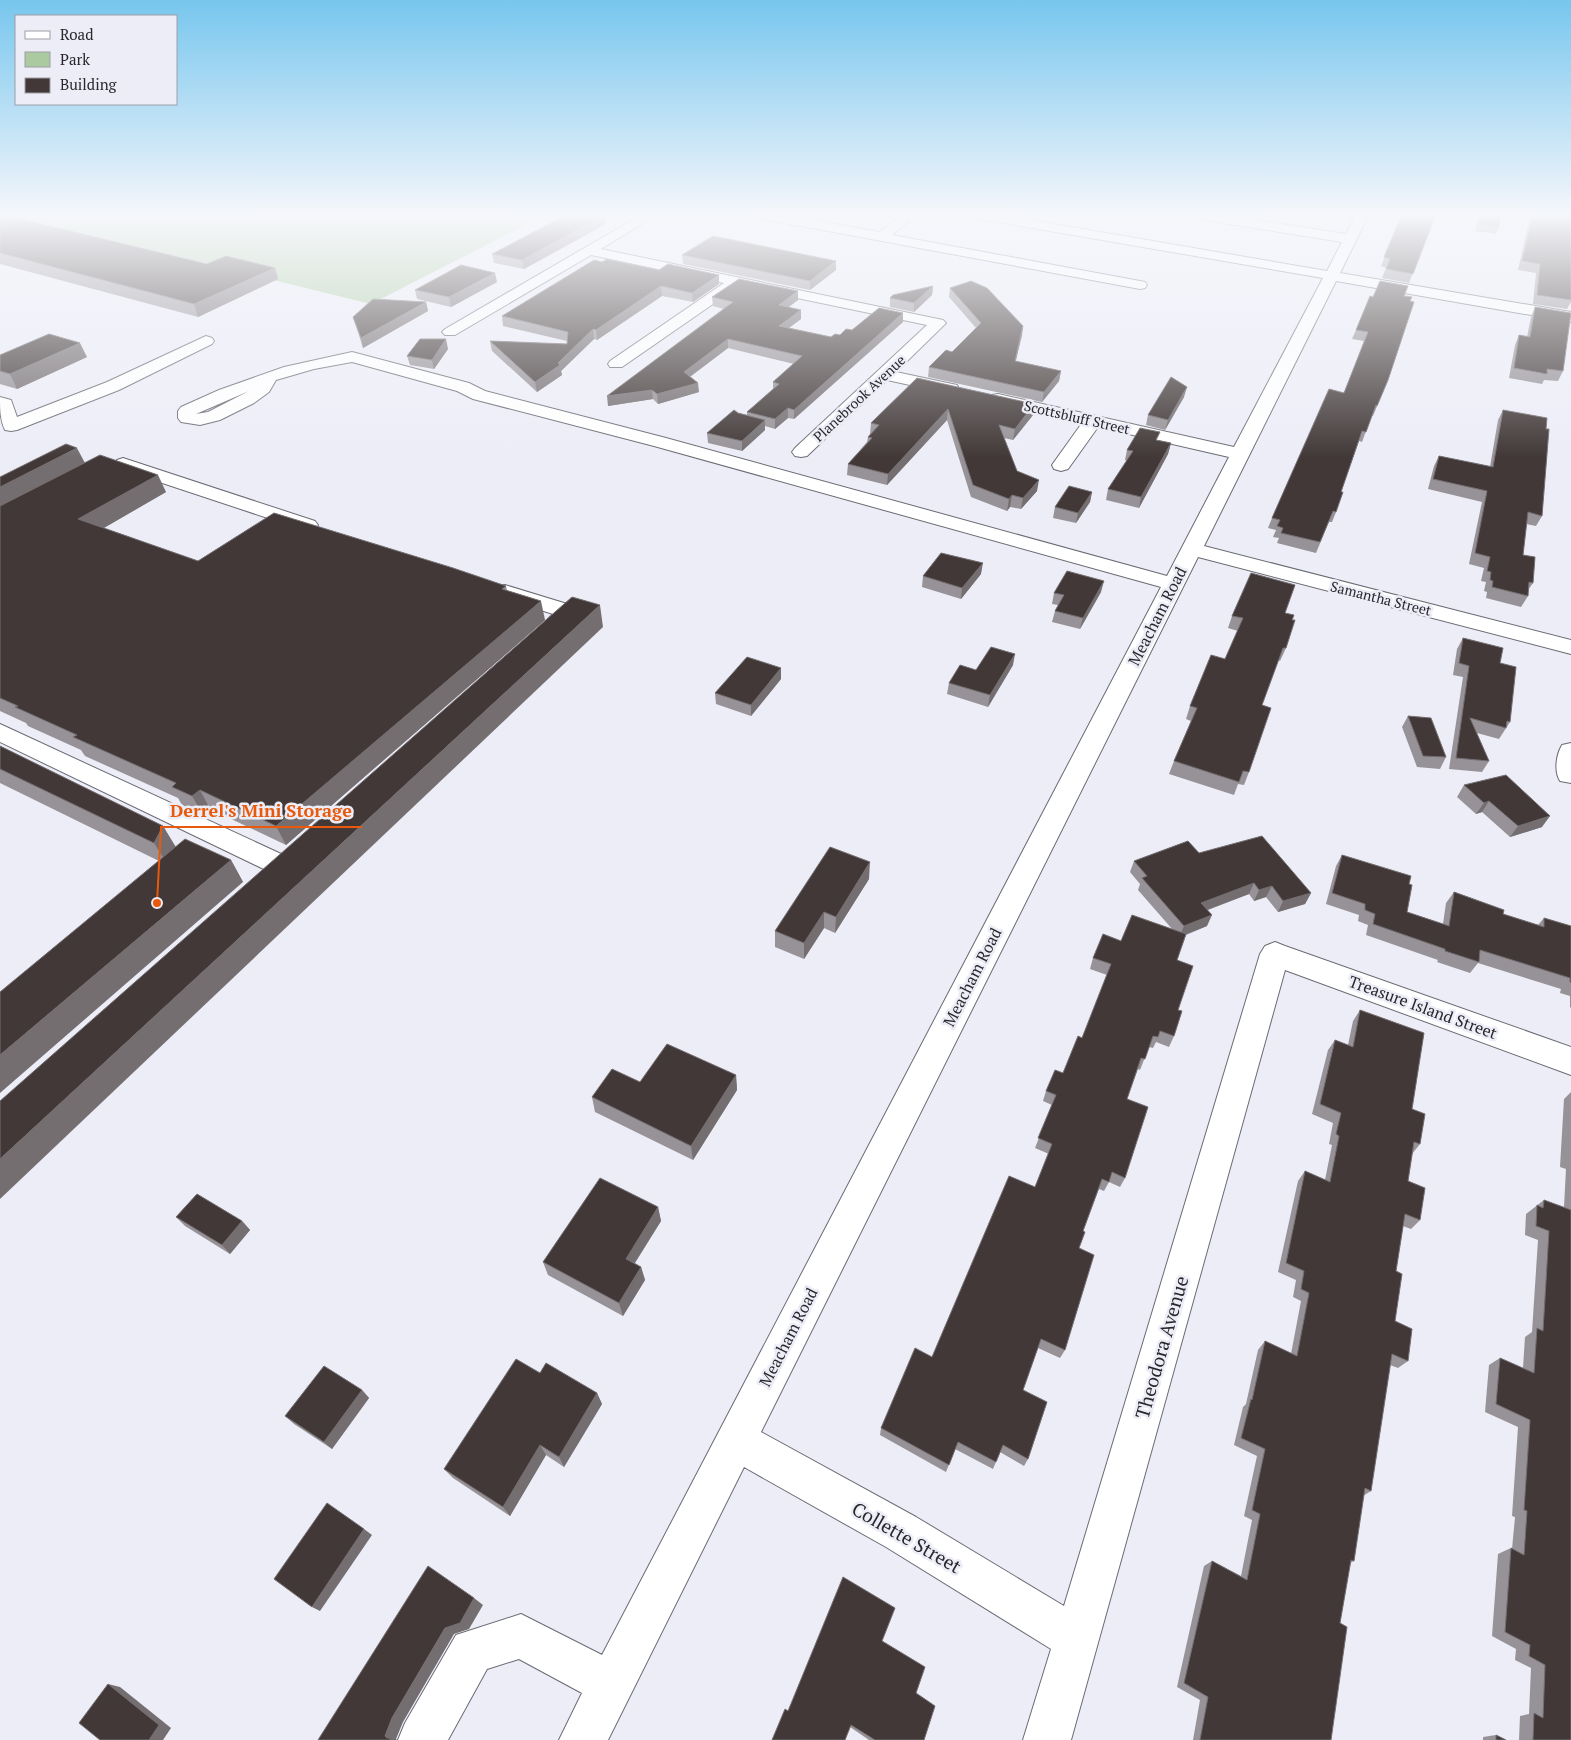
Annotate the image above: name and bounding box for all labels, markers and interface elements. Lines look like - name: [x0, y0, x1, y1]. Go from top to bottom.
- legend: [15, 15, 178, 105]
- text: Road: [60, 24, 93, 44]
- text: Park: [60, 49, 90, 69]
- text: Building: [60, 74, 118, 94]
- street label: Planebrook Avenue: [809, 350, 909, 446]
- street label: Scottsbluff Street: [1022, 396, 1133, 439]
- street label: Meacham Road: [1123, 563, 1191, 669]
- street label: Samantha Street: [1329, 576, 1434, 620]
- callout: Derrel's Mini Storage: [161, 794, 362, 827]
- text: Derrel's Mini Storage: [170, 798, 352, 822]
- street label: Meacham Road: [938, 924, 1006, 1030]
- street label: Treasure Island Street: [1346, 970, 1500, 1044]
- street label: Theodora Avenue: [1129, 1273, 1193, 1421]
- street label: Meacham Road: [754, 1284, 822, 1390]
- street label: Collette Street: [848, 1496, 966, 1578]

